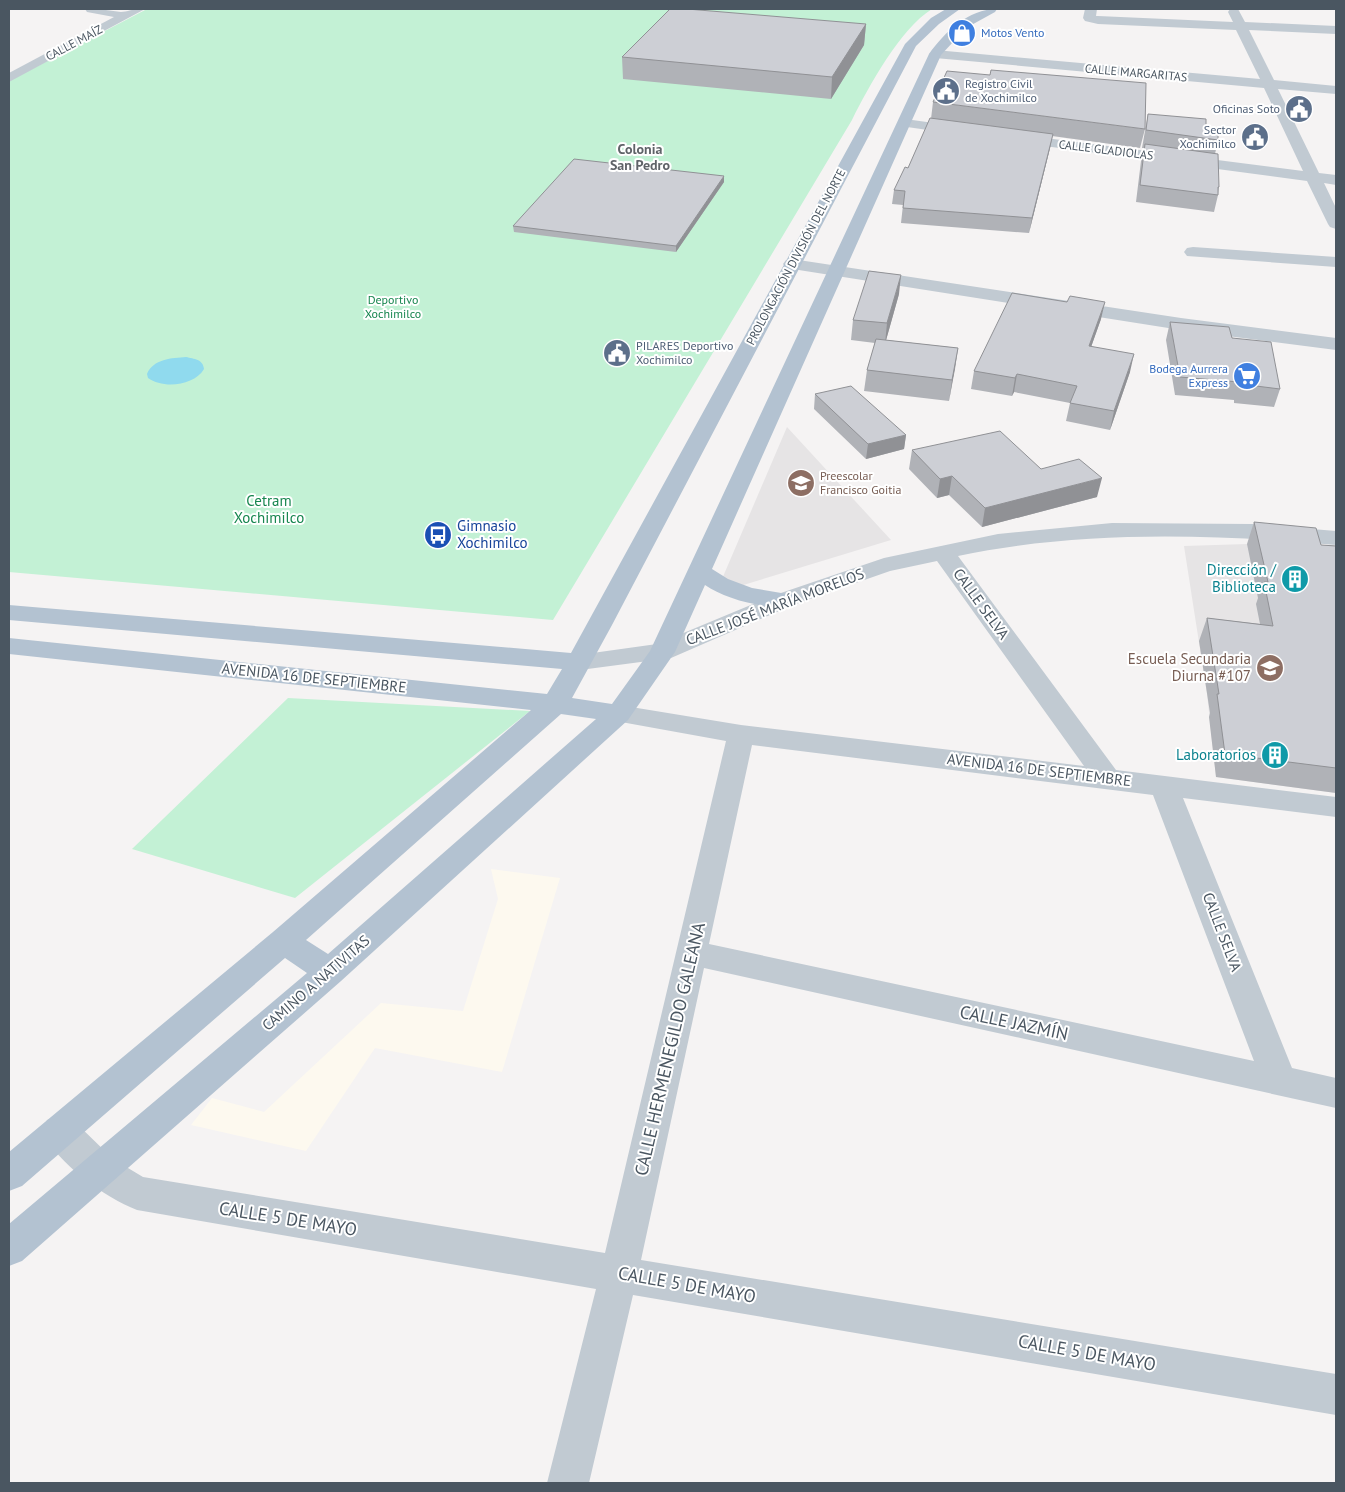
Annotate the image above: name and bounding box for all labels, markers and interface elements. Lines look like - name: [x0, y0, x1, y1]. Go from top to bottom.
- shop icon: Motos Vento: [947, 18, 977, 48]
- street label: CALLE MAÍZ: [43, 21, 105, 64]
- place label: Motos Vento: [981, 25, 1044, 40]
- street label: CALLE MARGARITAS: [1084, 61, 1188, 84]
- public building icon: Registro Civil de Xochimilco: [931, 76, 961, 106]
- place label: Registro Civil de Xochimilco: [965, 76, 1037, 105]
- public building icon: Oficinas Soto: [1284, 94, 1314, 124]
- place label: Oficinas Soto: [1213, 101, 1280, 116]
- place label: Sector Xochimilco: [1180, 122, 1236, 151]
- public building icon: Sector Xochimilco: [1240, 122, 1270, 152]
- street label: CALLE GLADIOLAS: [1058, 136, 1154, 163]
- district label: Colonia San Pedro: [610, 140, 671, 174]
- street label: PROLONGACIÓN DIVISIÓN DEL NORTE: [743, 166, 848, 347]
- park label: Deportivo Xochimilco: [365, 292, 421, 321]
- public building icon: PILARES Deportivo Xochimilco: [602, 338, 632, 368]
- place label: PILARES Deportivo Xochimilco: [636, 338, 733, 367]
- place label: Bodega Aurrera Express: [1149, 361, 1228, 390]
- supermarket icon: Bodega Aurrera Express: [1232, 361, 1262, 391]
- school or university icon: Preescolar Francisco Goitia: [786, 468, 816, 498]
- place label: Preescolar Francisco Goitia: [820, 468, 902, 497]
- park label: Cetram Xochimilco: [234, 491, 304, 527]
- place label: Gimnasio Xochimilco: [457, 516, 528, 552]
- bus stop icon: Gimnasio Xochimilco: [423, 520, 453, 550]
- place label: Dirección / Biblioteca: [1207, 560, 1277, 596]
- street label: CALLE JOSÉ MARÍA MORELOS: [683, 564, 867, 649]
- street label: CALLE SELVA: [949, 564, 1014, 643]
- building icon: Dirección / Biblioteca: [1280, 564, 1310, 594]
- place label: Escuela Secundaria Diurna #107: [1128, 649, 1251, 685]
- school or university icon: Escuela Secundaria Diurna #107: [1255, 653, 1285, 683]
- street label: AVENIDA 16 DE SEPTIEMBRE: [221, 658, 407, 697]
- building icon: Laboratorios: [1260, 740, 1290, 770]
- place label: Laboratorios: [1176, 745, 1256, 764]
- street label: AVENIDA 16 DE SEPTIEMBRE: [946, 749, 1132, 790]
- street label: CALLE SELVA: [1199, 890, 1246, 974]
- street label: CALLE HERMENEGILDO GALEANA: [629, 919, 710, 1178]
- street label: CAMINO A NATIVITAS: [258, 931, 374, 1035]
- street label: CALLE JAZMÍN: [958, 1000, 1070, 1045]
- street label: CALLE 5 DE MAYO: [217, 1196, 359, 1241]
- street label: CALLE 5 DE MAYO: [616, 1261, 758, 1308]
- street label: CALLE 5 DE MAYO: [1016, 1329, 1158, 1376]

